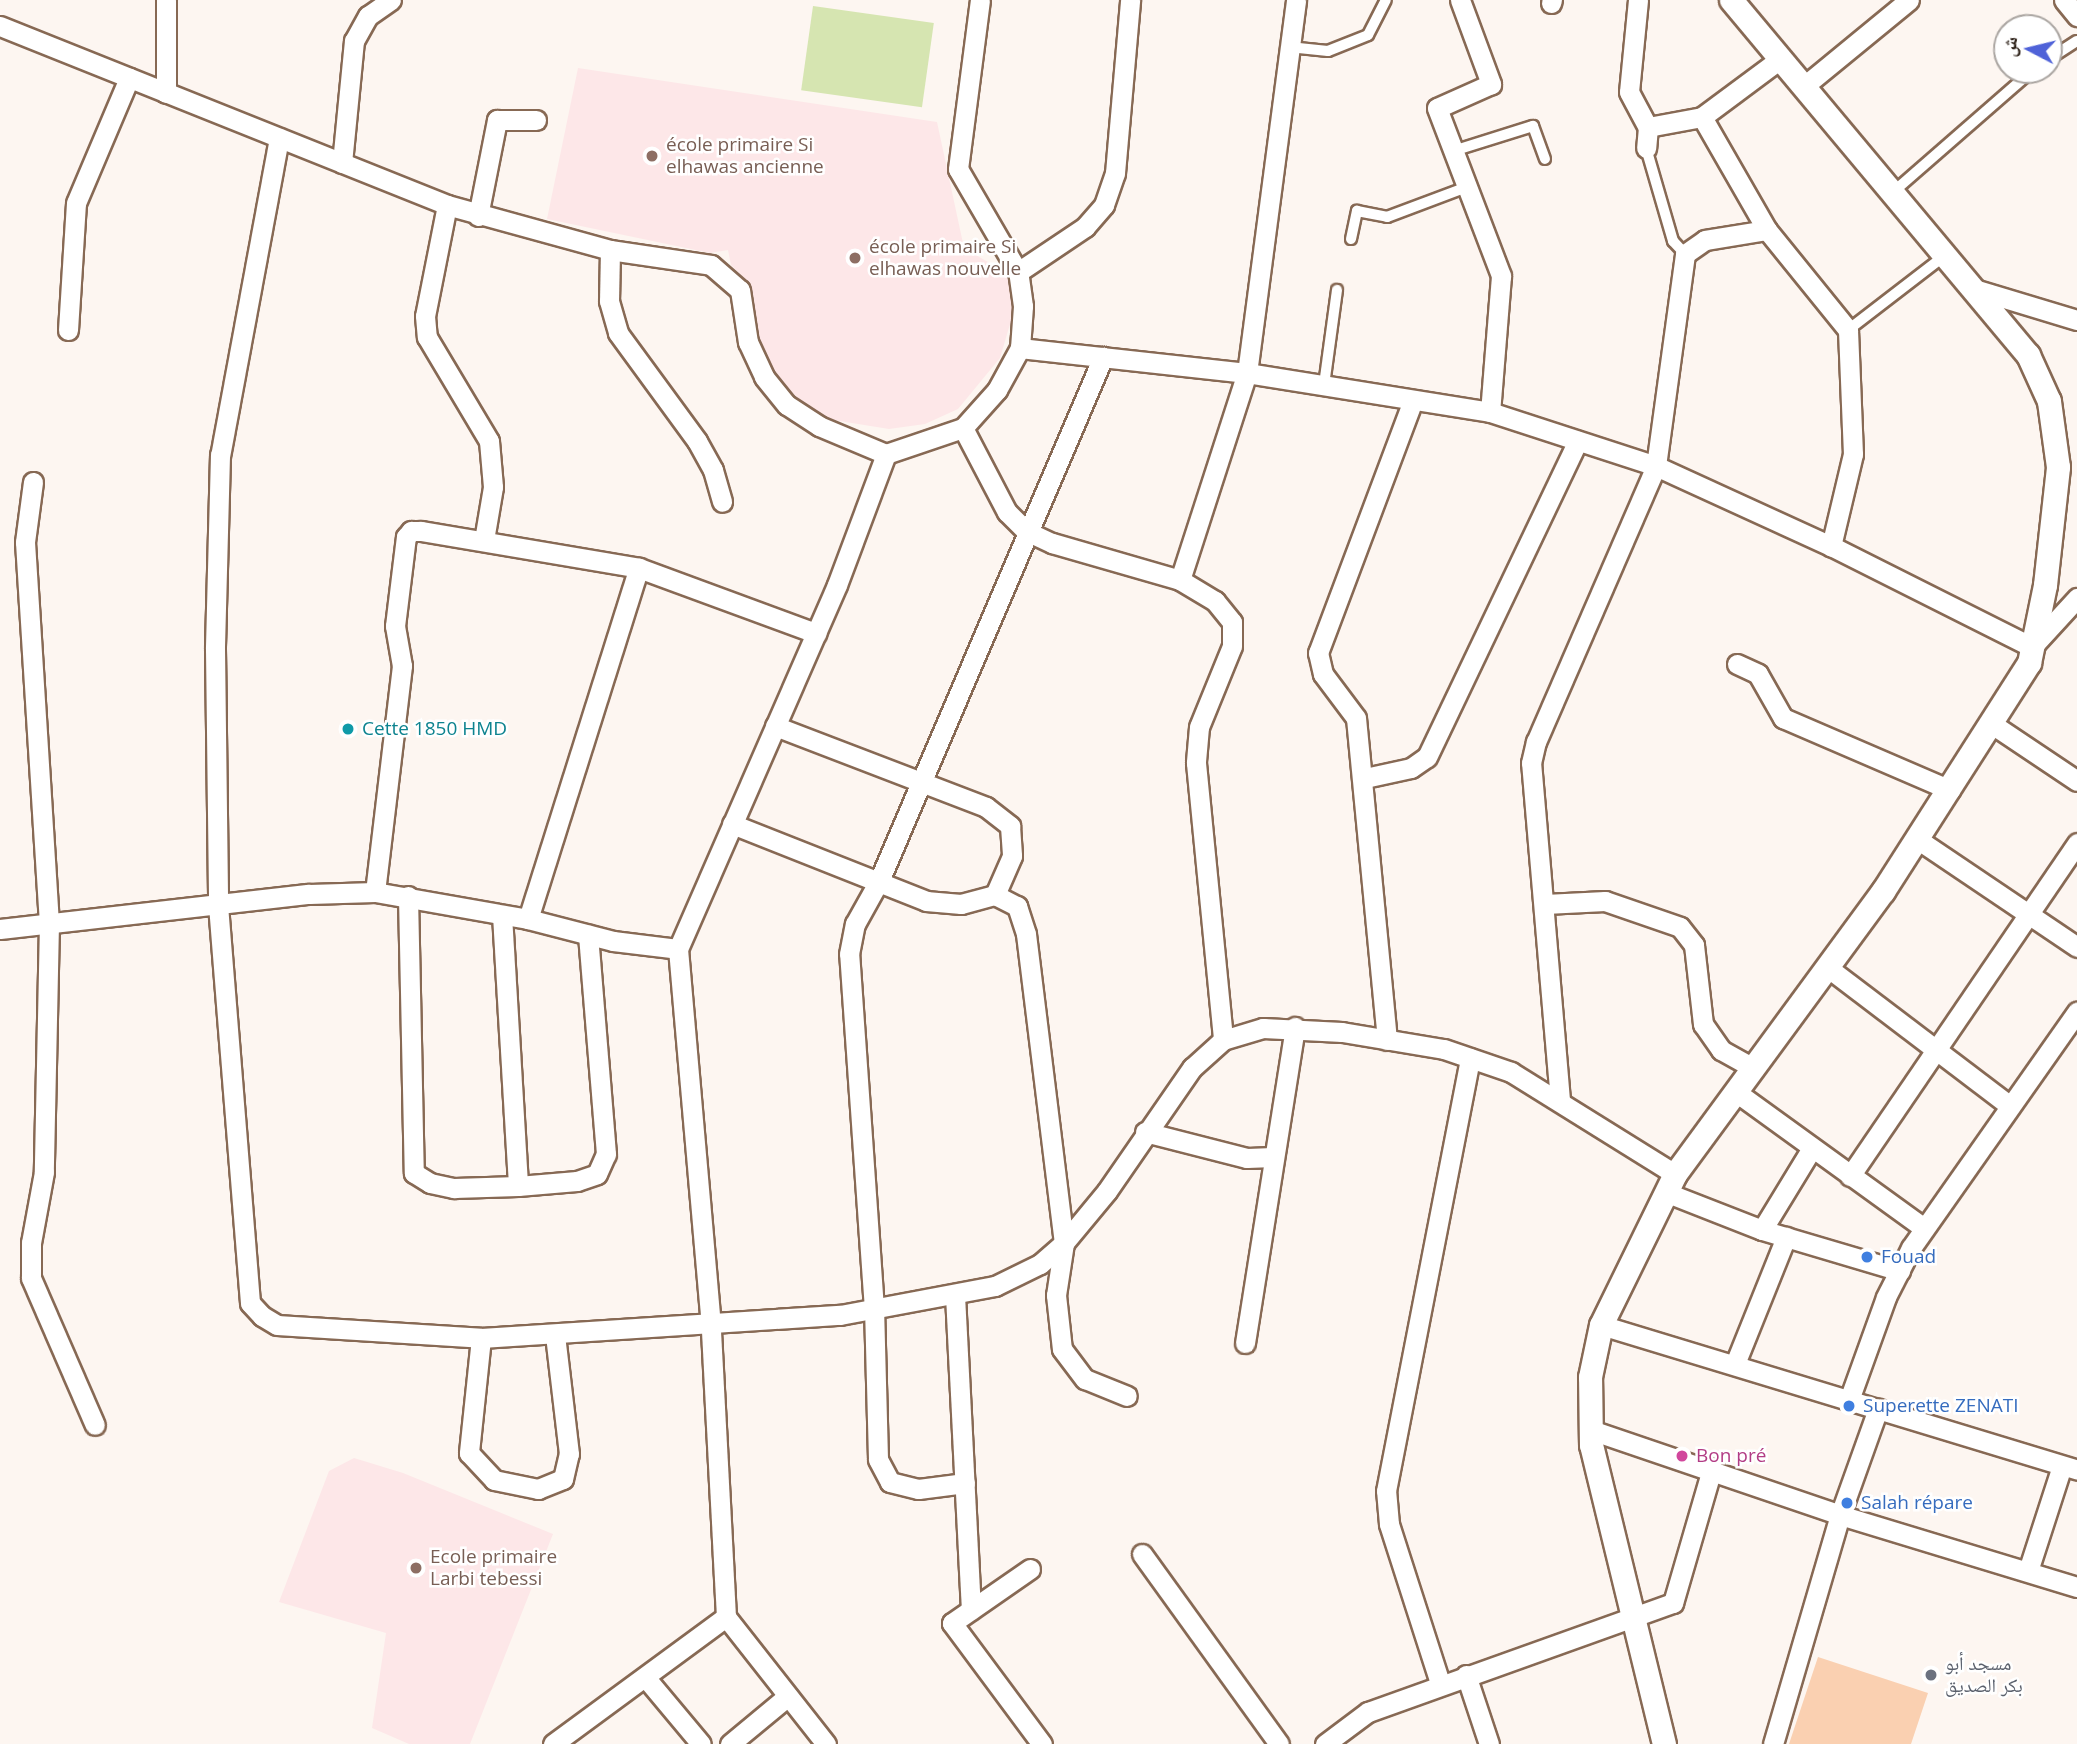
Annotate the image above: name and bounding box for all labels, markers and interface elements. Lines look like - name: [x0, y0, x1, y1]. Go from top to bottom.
- north arrow: [1993, 14, 2063, 84]
- text: ش: [1995, 35, 2023, 58]
- place label: école primaire Si elhawas ancienne: [666, 134, 824, 178]
- marker: école primaire Si elhawas ancienne: [644, 148, 660, 164]
- place label: école primaire Si elhawas nouvelle: [869, 236, 1021, 280]
- marker: école primaire Si elhawas nouvelle: [847, 250, 863, 266]
- place label: Cette 1850 HMD: [362, 718, 507, 740]
- marker: Cette 1850 HMD: [340, 721, 356, 737]
- place label: Fouad: [1881, 1246, 1936, 1268]
- marker: Fouad: [1859, 1249, 1875, 1265]
- place label: Superette ZENATI: [1863, 1395, 2018, 1417]
- marker: Superette ZENATI: [1841, 1398, 1857, 1414]
- place label: Bon pré: [1696, 1445, 1766, 1467]
- marker: Bon pré: [1674, 1448, 1690, 1464]
- place label: Salah répare: [1861, 1492, 1973, 1514]
- marker: Salah répare: [1839, 1495, 1855, 1511]
- place label: Ecole primaire Larbi tebessi: [430, 1546, 557, 1590]
- marker: Ecole primaire Larbi tebessi: [408, 1560, 424, 1576]
- place label: مسجد أبو بكر الصديق: [1945, 1653, 2023, 1697]
- marker: مسجد أبو بكر الصديق: [1923, 1667, 1939, 1683]

